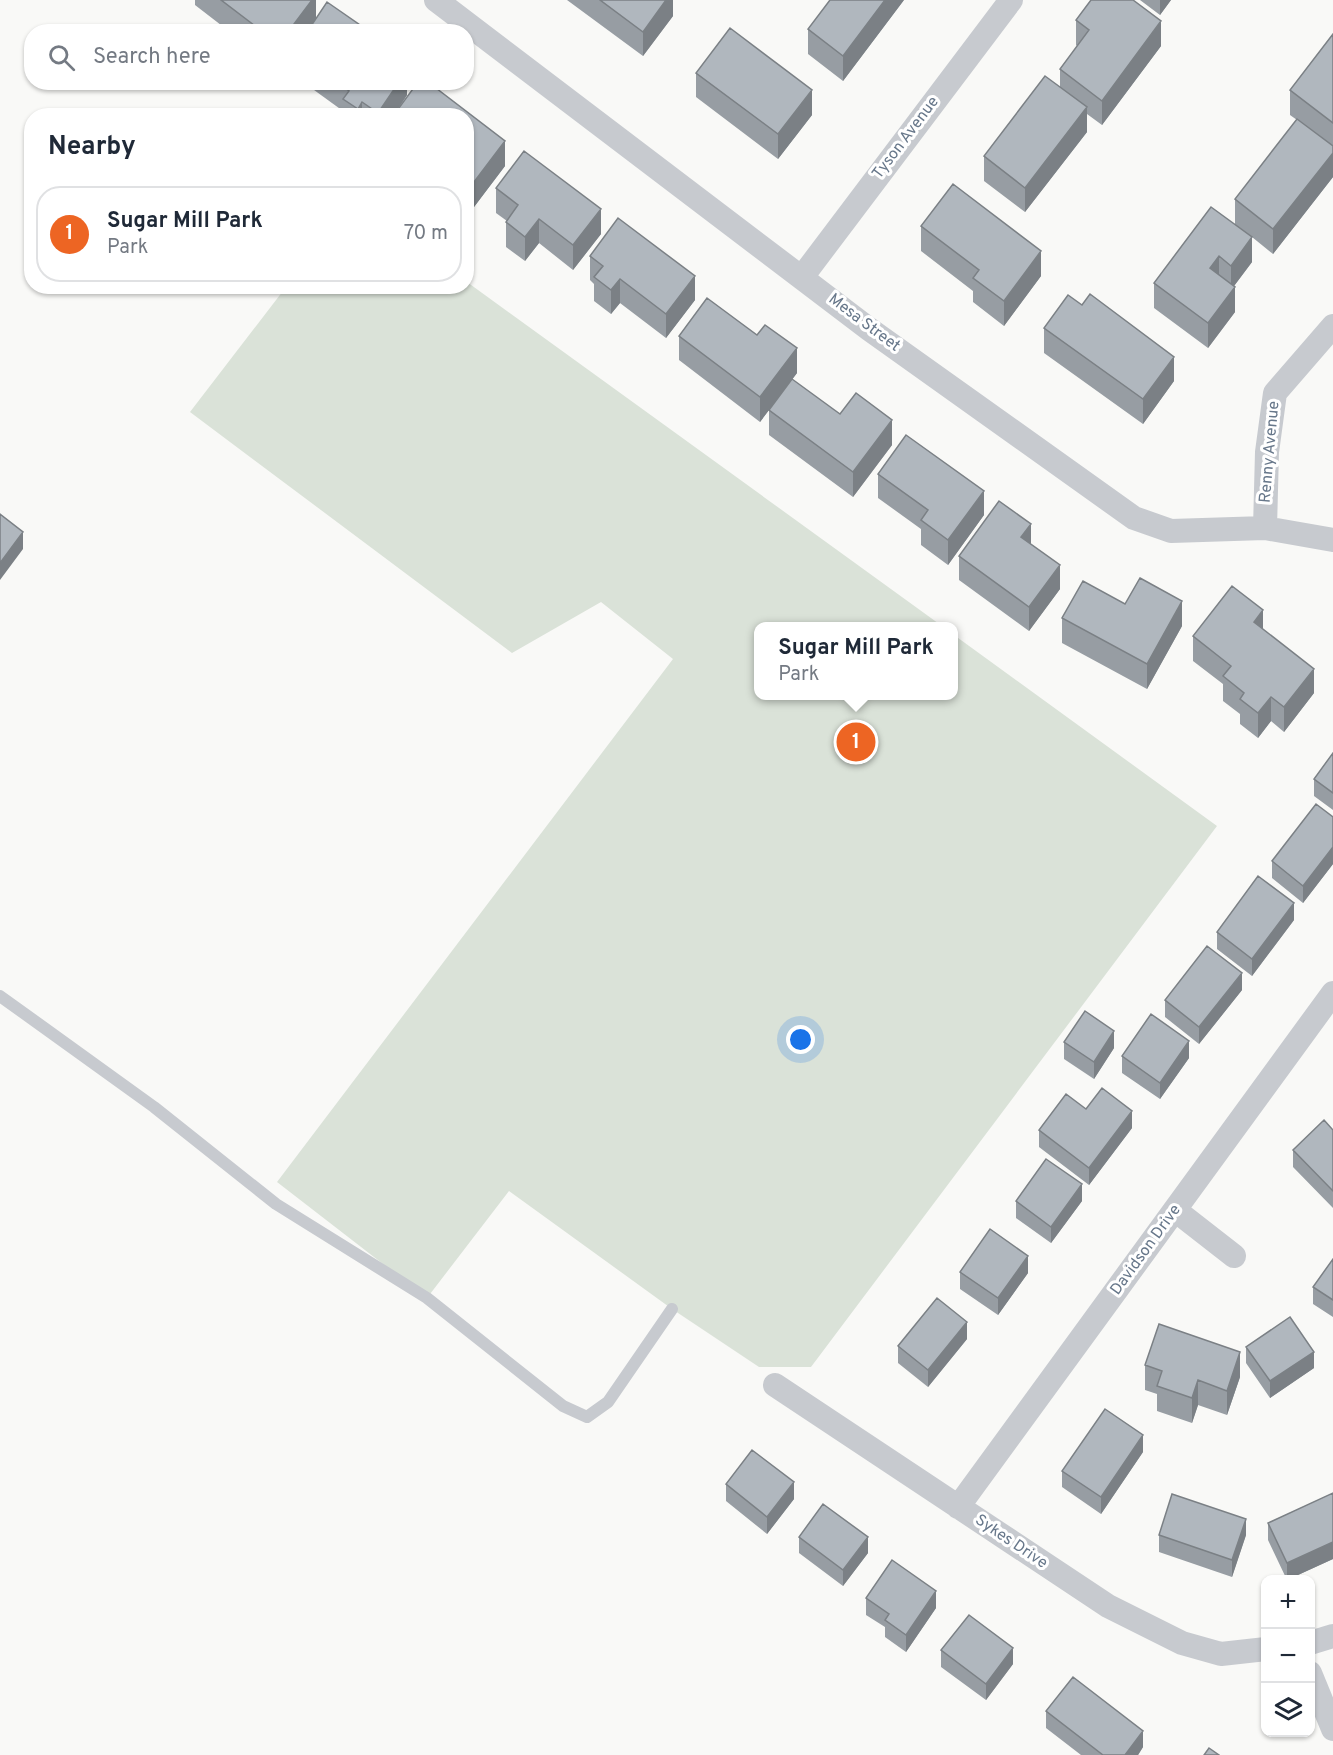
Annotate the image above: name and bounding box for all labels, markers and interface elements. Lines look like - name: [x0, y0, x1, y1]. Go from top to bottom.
- search box: [24, 24, 474, 90]
- icon: search: [45, 41, 78, 74]
- text: Search here: [93, 44, 211, 71]
- street label: Tyson Avenue: [868, 93, 944, 183]
- text: Nearby: [48, 131, 136, 164]
- text: Sugar Mill Park: [107, 208, 263, 235]
- text: 1: [66, 221, 74, 247]
- text: 70 m: [404, 221, 448, 247]
- text: Park: [107, 235, 148, 261]
- street label: Mesa Street: [824, 289, 904, 357]
- street label: Renny Avenue: [1256, 400, 1284, 504]
- popup: [754, 622, 958, 700]
- text: Sugar Mill Park: [778, 635, 934, 662]
- text: Park: [778, 662, 819, 688]
- pin: 1: [836, 720, 876, 764]
- your location: [786, 1025, 815, 1054]
- street label: Davidson Drive: [1106, 1201, 1186, 1299]
- street label: Sykes Drive: [971, 1510, 1051, 1574]
- map controls: [1261, 1575, 1315, 1737]
- button: +: [1261, 1575, 1315, 1629]
- button: −: [1261, 1629, 1315, 1683]
- button: layers: [1261, 1683, 1315, 1737]

